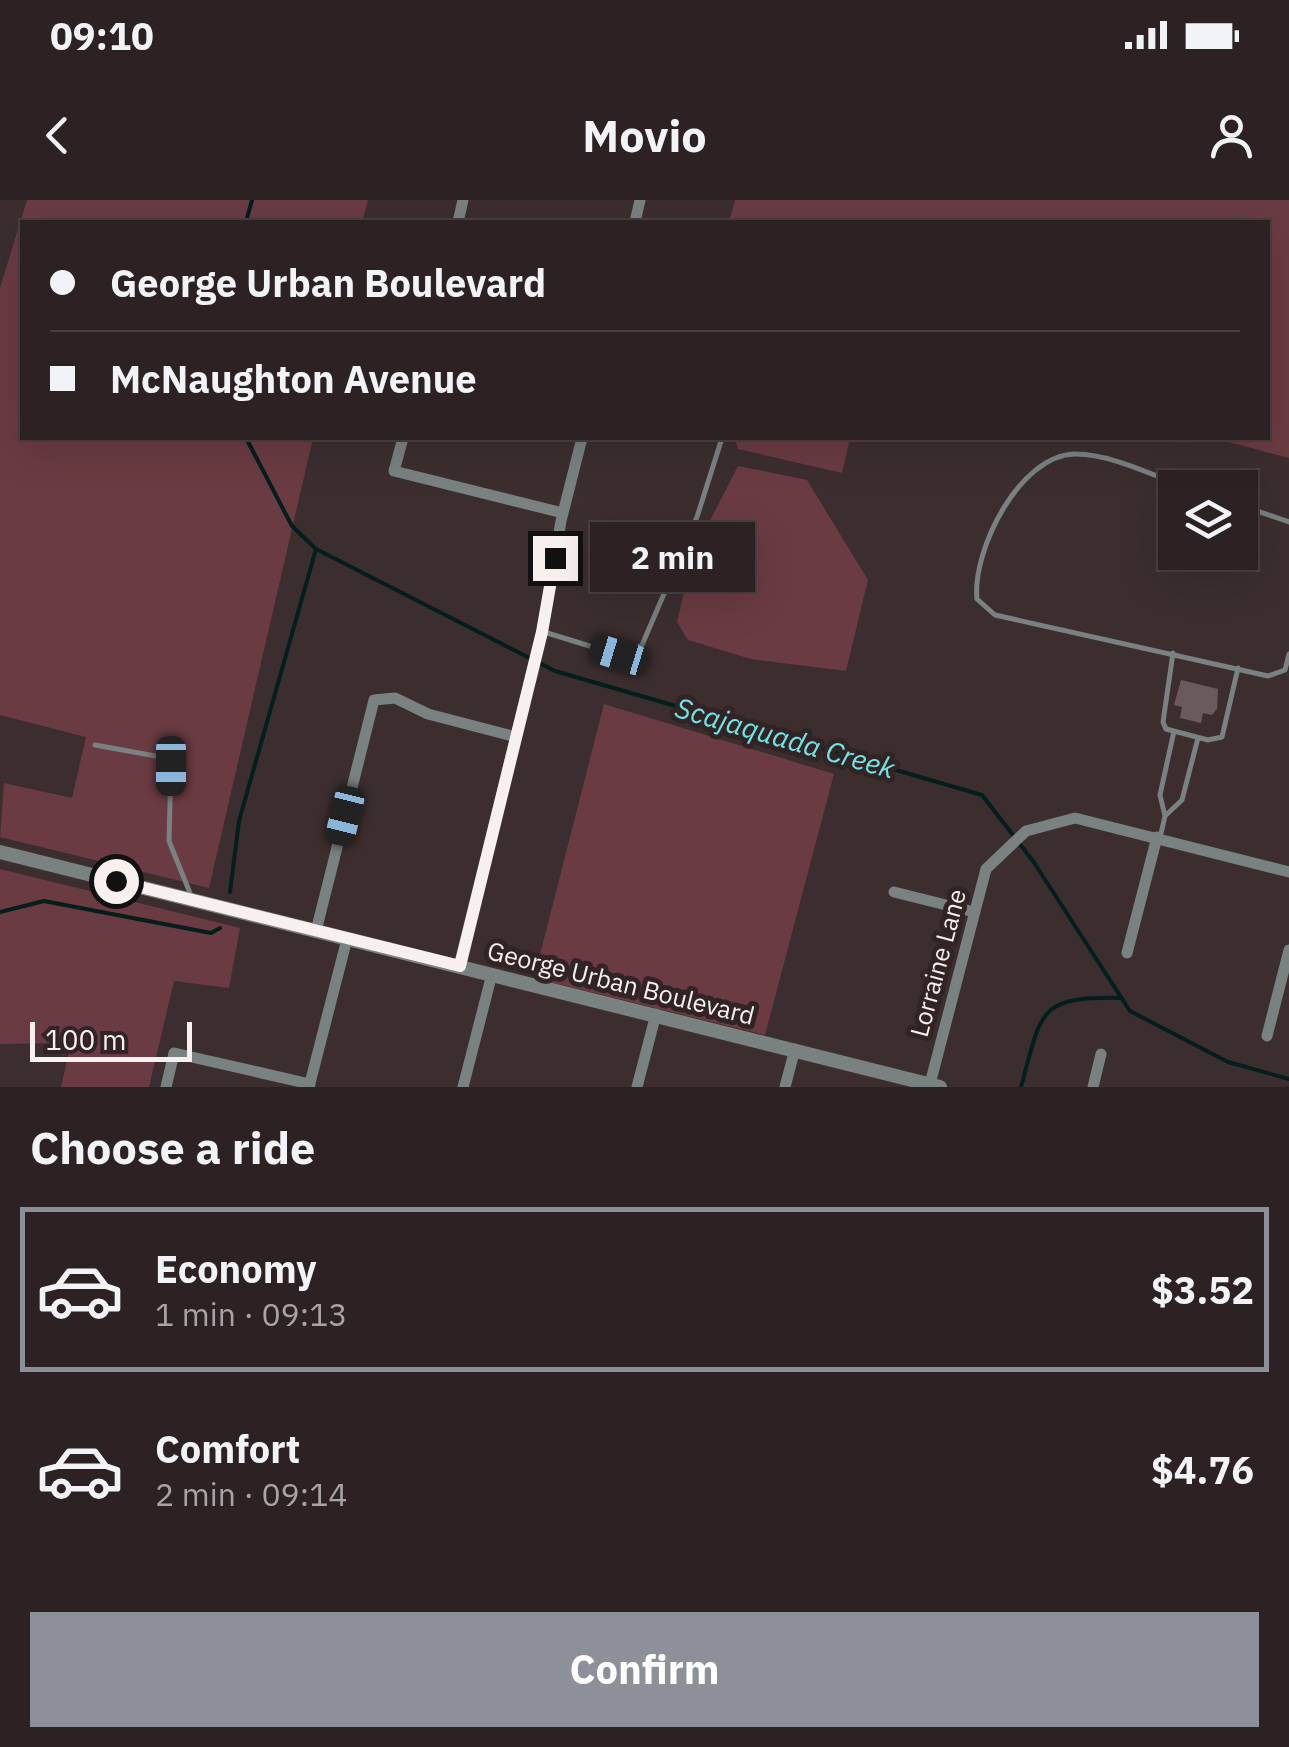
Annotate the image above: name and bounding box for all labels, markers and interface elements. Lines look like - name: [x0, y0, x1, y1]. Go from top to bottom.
- text: 09:10: [50, 11, 154, 60]
- text: Movio: [582, 106, 707, 164]
- icon: back: [30, 108, 85, 163]
- icon: person: [1204, 108, 1259, 163]
- text: George Urban Boulevard: [110, 258, 546, 307]
- text: McNaughton Avenue: [110, 354, 477, 403]
- map controls: [1158, 470, 1258, 570]
- button: layers: [1158, 470, 1258, 570]
- callout: 2 min: [590, 523, 755, 593]
- route end: [533, 536, 578, 581]
- text: 2 min: [631, 536, 714, 578]
- car: [586, 632, 652, 678]
- water label: Scajaquada Creek: [671, 688, 900, 787]
- car: [156, 736, 186, 796]
- car: [323, 783, 367, 849]
- route start: [94, 859, 139, 904]
- street label: Lorraine Lane: [902, 885, 973, 1040]
- street label: George Urban Boulevard: [484, 933, 758, 1032]
- scale bar: [30, 1017, 192, 1061]
- text: 100 m: [45, 1021, 126, 1058]
- text: Choose a ride: [30, 1118, 315, 1176]
- text: Economy: [155, 1244, 317, 1293]
- icon: car: [35, 1245, 125, 1335]
- text: $3.52: [1151, 1265, 1254, 1314]
- text: 1 min · 09:13: [155, 1293, 348, 1335]
- text: Comfort: [155, 1424, 300, 1473]
- icon: car: [35, 1425, 125, 1515]
- text: $4.76: [1151, 1445, 1254, 1494]
- text: 2 min · 09:14: [155, 1473, 348, 1515]
- button: Confirm: [30, 1612, 1259, 1727]

